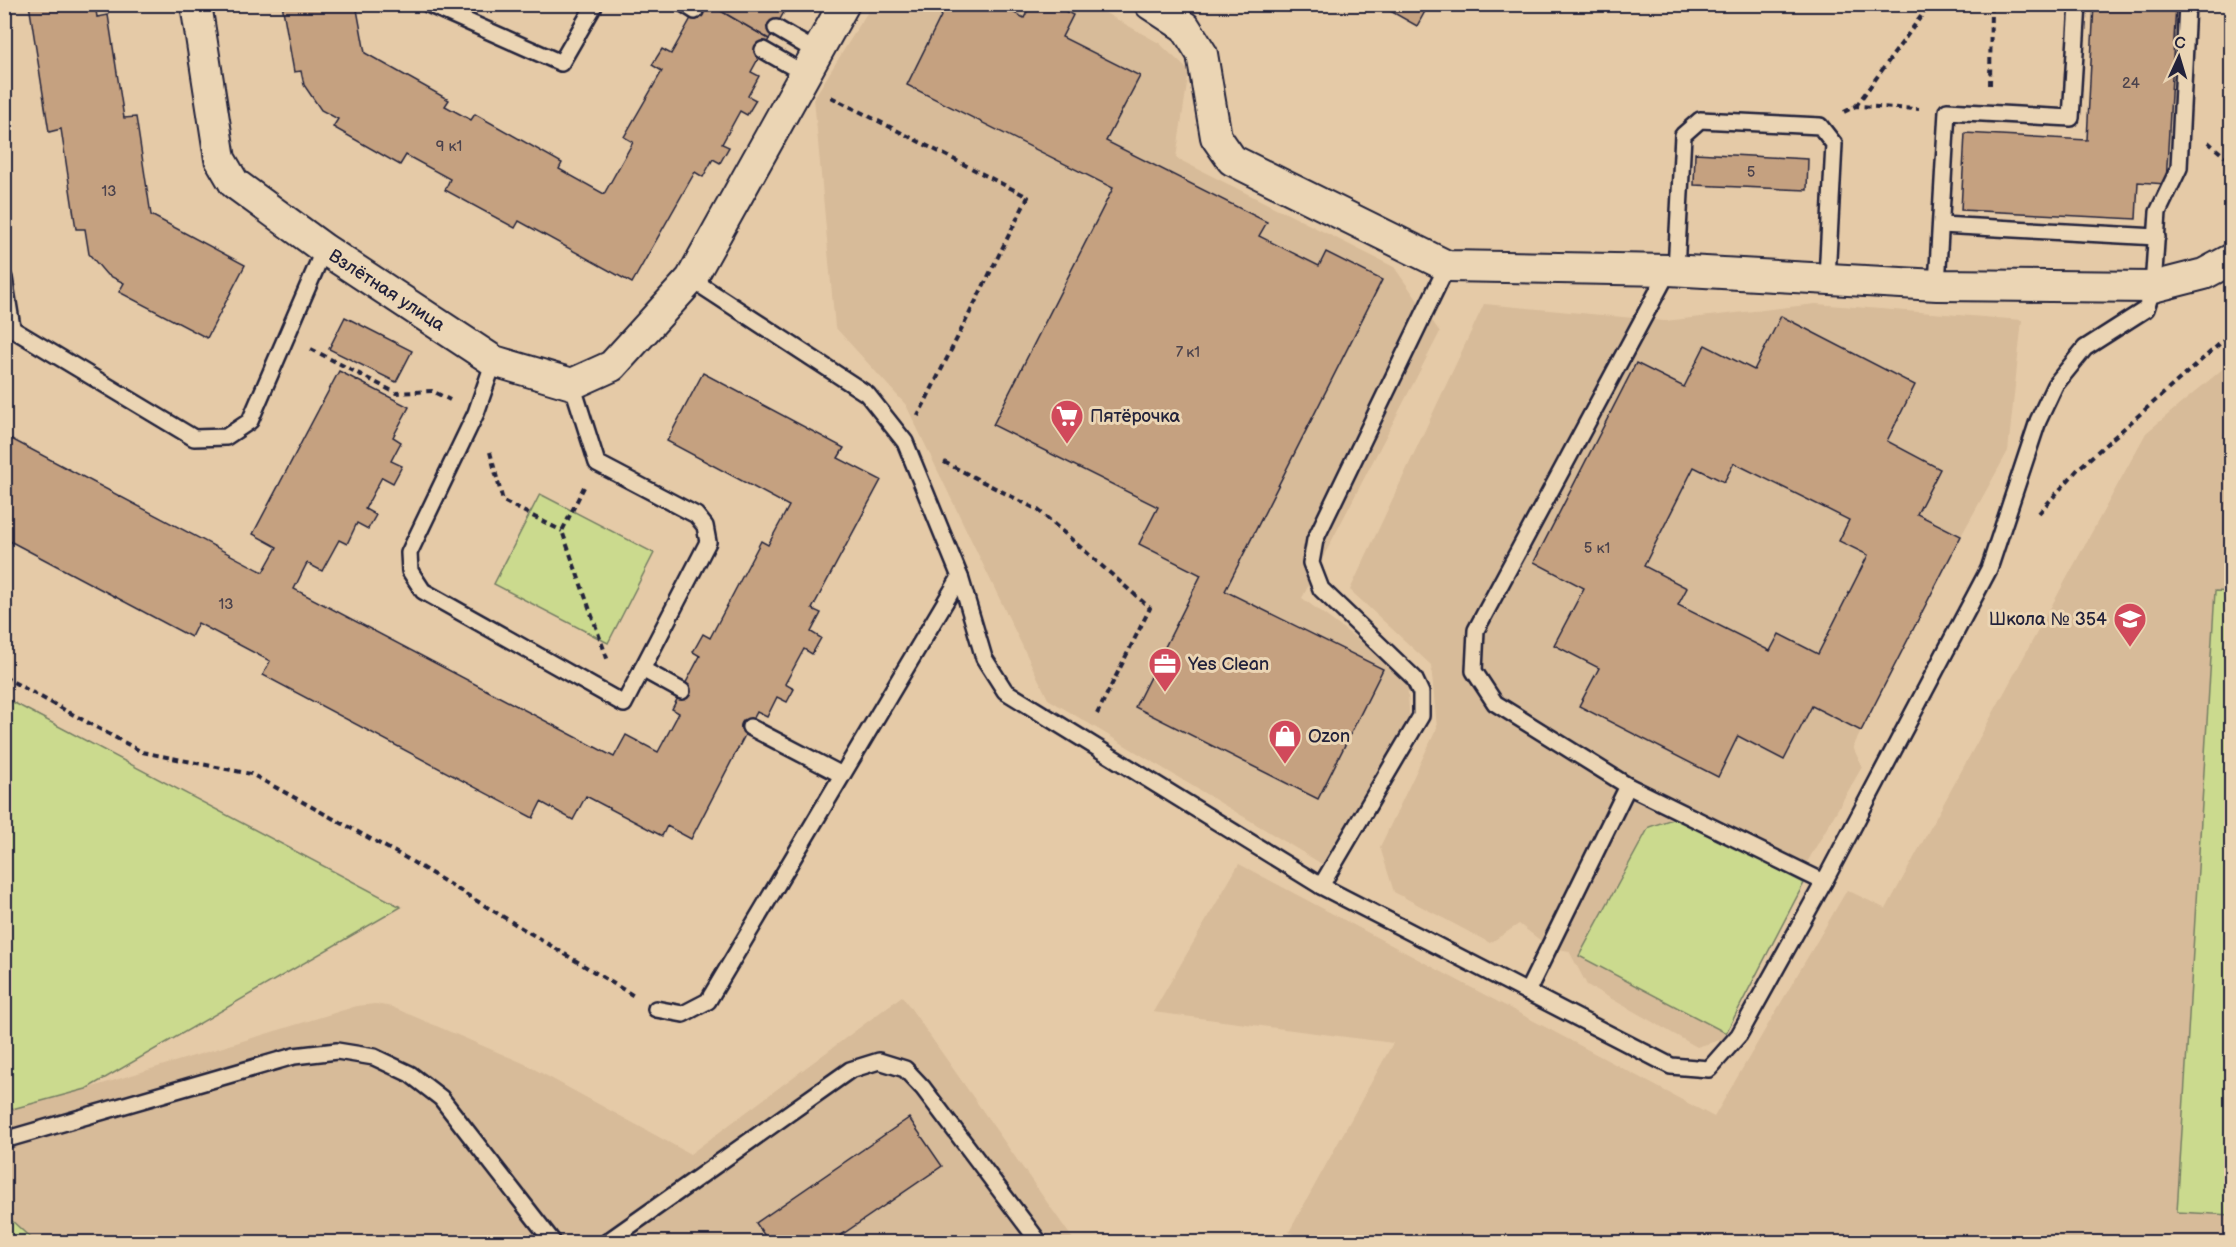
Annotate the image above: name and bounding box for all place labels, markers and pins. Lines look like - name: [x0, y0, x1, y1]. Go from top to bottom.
- supermarket icon: Пятёрочка: [1049, 398, 1085, 445]
- place label: Пятёрочка: [1090, 406, 1181, 427]
- school or university icon: Школа № 354: [2112, 601, 2148, 648]
- place label: Школа № 354: [1989, 609, 2107, 630]
- office icon: Yes Clean: [1147, 646, 1183, 693]
- place label: Yes Clean: [1187, 654, 1269, 675]
- shop icon: Ozon: [1267, 718, 1303, 765]
- place label: Ozon: [1308, 726, 1350, 747]

